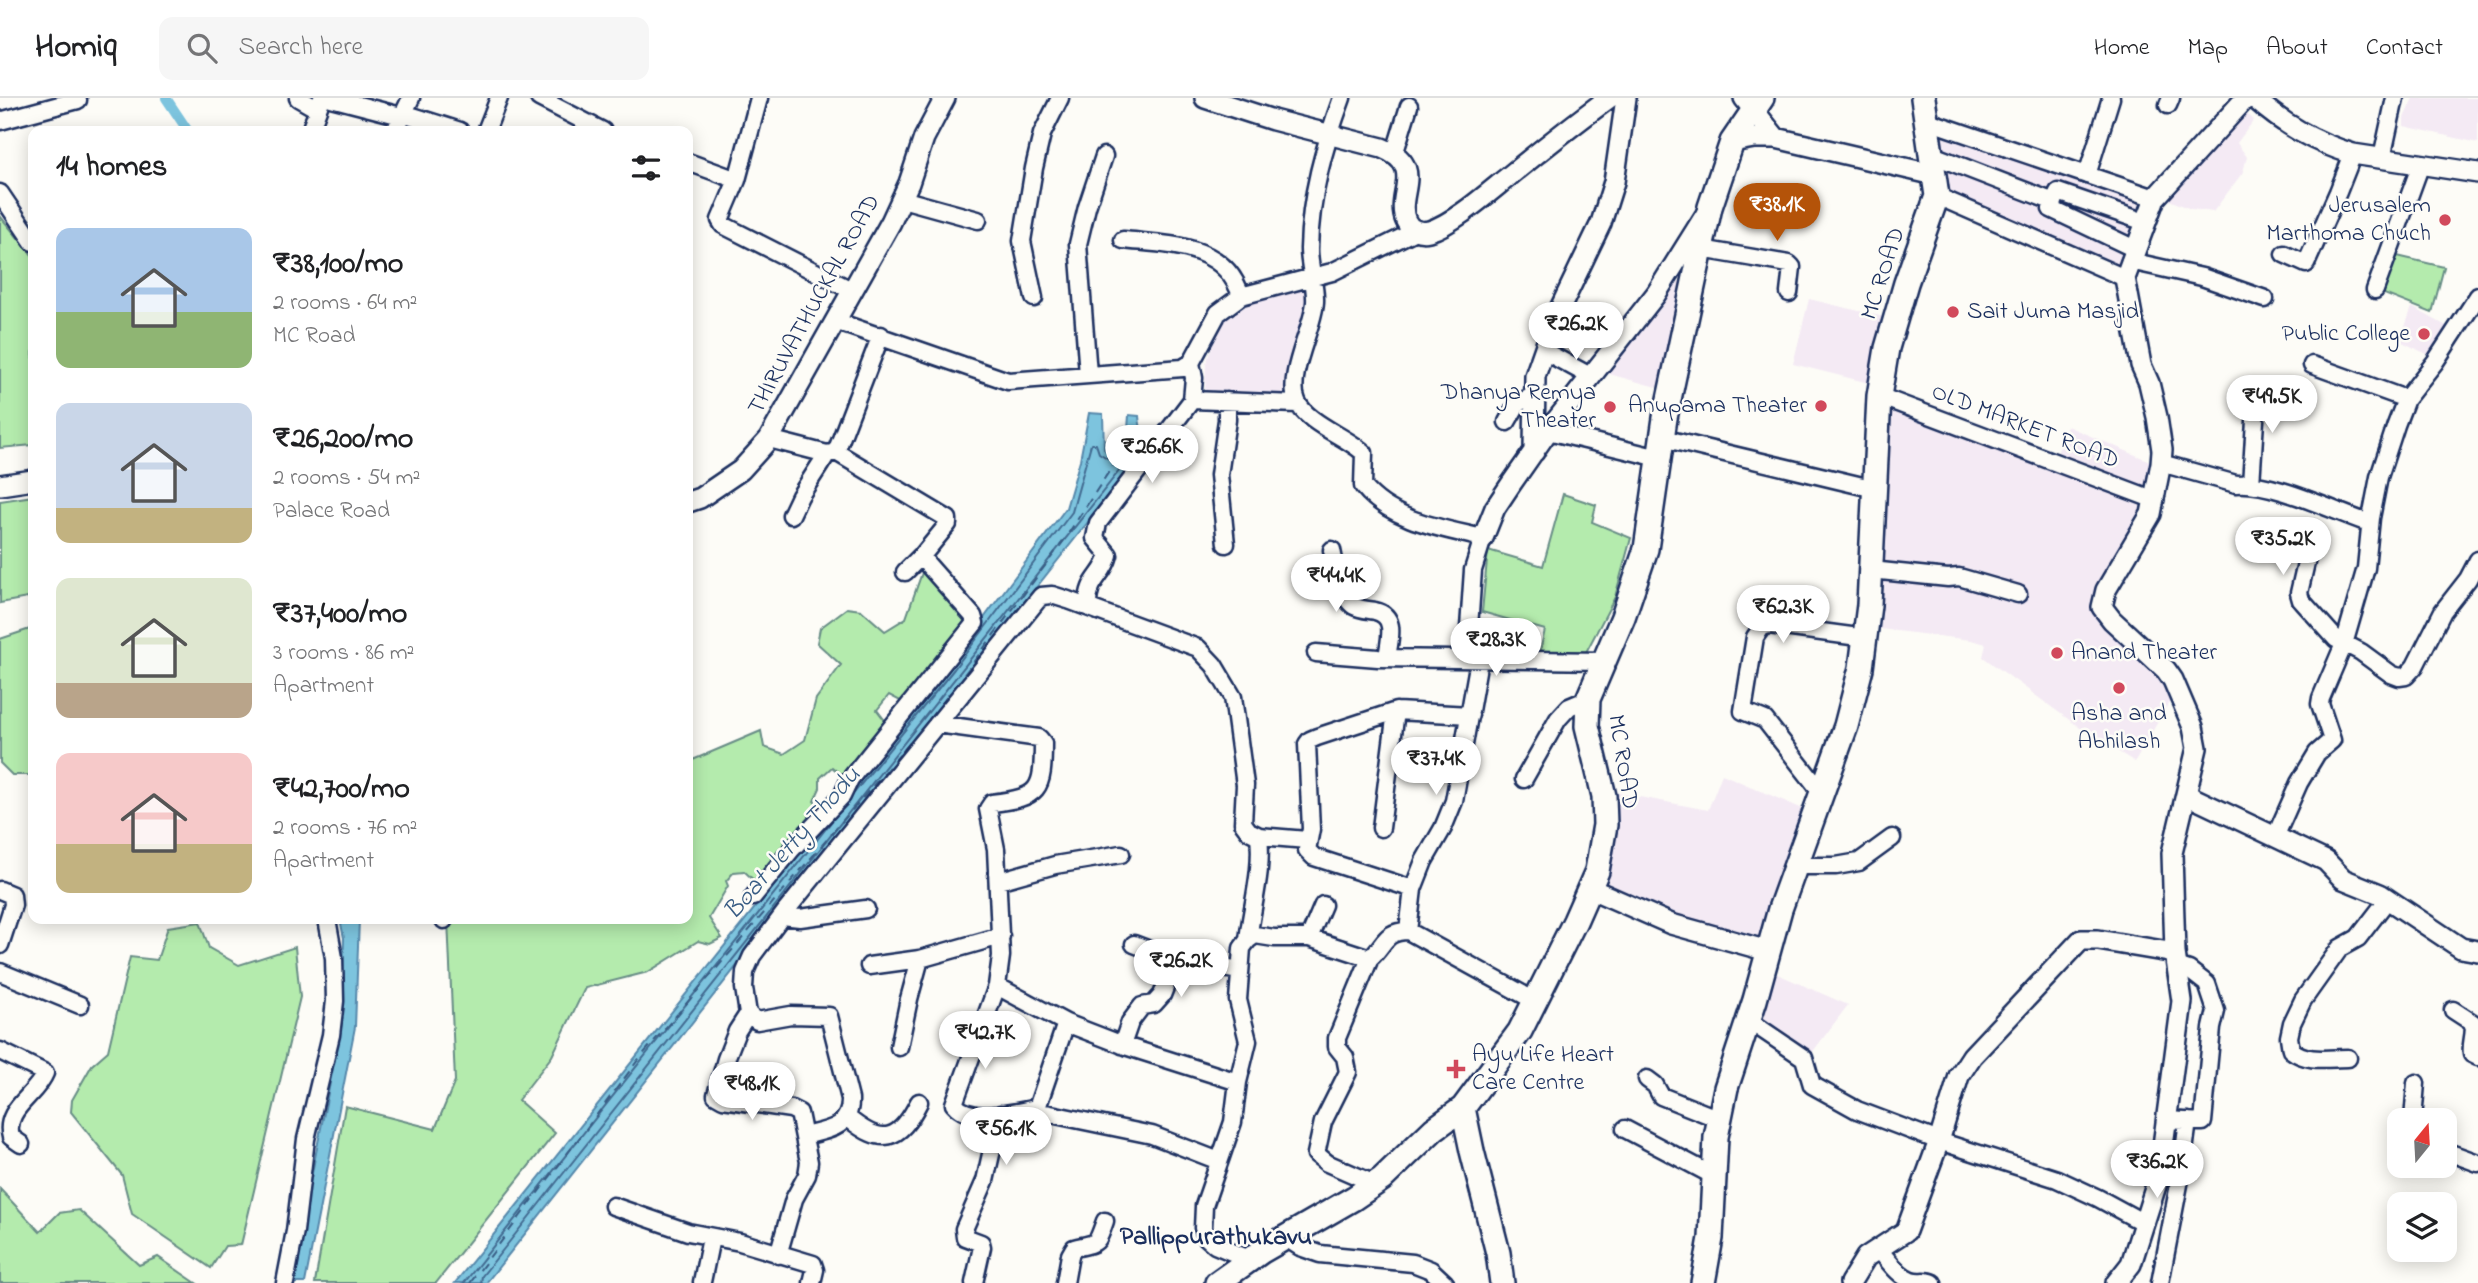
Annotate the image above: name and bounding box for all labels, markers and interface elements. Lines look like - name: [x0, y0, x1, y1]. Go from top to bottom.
- search box: [159, 17, 649, 80]
- text: Homiq: [35, 24, 117, 72]
- icon: search: [183, 29, 221, 67]
- text: Search here: [239, 29, 363, 67]
- text: Home: [2094, 31, 2150, 66]
- text: Map: [2188, 31, 2228, 66]
- text: About: [2266, 31, 2328, 66]
- text: Contact: [2366, 31, 2443, 66]
- text: 14 homes: [56, 146, 167, 190]
- icon: filters: [627, 149, 665, 187]
- pin: ₹38.1K: [1720, 184, 1834, 243]
- street label: THIRUVATHUCKAL ROAD: [740, 189, 890, 421]
- text: ₹38.1K: [1749, 189, 1805, 222]
- place label: Jerusalem Marthoma Chuch: [2266, 189, 2431, 252]
- marker: Jerusalem Marthoma Chuch: [2437, 212, 2453, 228]
- street label: MC ROAD: [1853, 223, 1915, 325]
- text: ₹38,100/mo: [273, 243, 403, 287]
- icon: home: [112, 256, 196, 340]
- text: 2 rooms · 64 m²: [273, 287, 417, 320]
- place label: Sait Juma Masjid: [1967, 295, 2140, 330]
- pin: ₹26.2K: [1519, 302, 1633, 362]
- marker: Sait Juma Masjid: [1945, 304, 1961, 320]
- text: ₹26.2K: [1545, 308, 1607, 341]
- place label: Public College: [2282, 317, 2410, 352]
- text: MC Road: [273, 320, 355, 353]
- marker: Public College: [2416, 326, 2432, 342]
- street label: OLD MARKET ROAD: [1926, 375, 2124, 479]
- place label: Dhanya Remya Theater: [1440, 376, 1597, 439]
- pin: ₹49.5K: [2215, 376, 2329, 435]
- text: ₹49.5K: [2242, 381, 2302, 414]
- place label: Anupama Theater: [1628, 389, 1808, 424]
- marker: Anupama Theater: [1813, 398, 1829, 414]
- marker: Dhanya Remya Theater: [1602, 399, 1618, 415]
- text: ₹26,200/mo: [273, 418, 413, 462]
- pin: ₹26.6K: [1095, 426, 1209, 485]
- icon: home: [112, 431, 196, 515]
- text: ₹26.6K: [1121, 431, 1183, 464]
- text: 2 rooms · 54 m²: [273, 462, 420, 495]
- text: Palace Road: [273, 495, 390, 528]
- pin: ₹35.2K: [2226, 518, 2340, 577]
- text: ₹35.2K: [2251, 523, 2315, 556]
- pin: ₹44.4K: [1279, 554, 1393, 614]
- text: ₹44.4K: [1307, 560, 1365, 593]
- pin: ₹62.3K: [1726, 586, 1840, 645]
- text: ₹62.3K: [1753, 591, 1813, 624]
- text: ₹37,400/mo: [273, 593, 407, 637]
- icon: home: [112, 606, 196, 690]
- pin: ₹28.3K: [1439, 618, 1553, 678]
- text: ₹28.3K: [1466, 624, 1526, 657]
- place label: Anand Theater: [2071, 636, 2218, 671]
- text: 3 rooms · 86 m²: [273, 637, 414, 670]
- marker: Anand Theater: [2049, 645, 2065, 661]
- text: Apartment: [273, 670, 374, 703]
- marker: Asha and Abhilash: [2111, 680, 2127, 696]
- place label: Asha and Abhilash: [2071, 697, 2167, 760]
- street label: MC ROAD: [1597, 712, 1647, 812]
- pin: ₹37.4K: [1379, 738, 1493, 797]
- text: ₹37.4K: [1407, 743, 1465, 776]
- water label: Boat Jetty Thodu: [715, 758, 871, 929]
- text: ₹42,700/mo: [273, 768, 410, 812]
- icon: home: [112, 781, 196, 865]
- text: 2 rooms · 76 m²: [273, 812, 417, 845]
- text: Apartment: [273, 845, 374, 878]
- pin: ₹26.2K: [1124, 940, 1238, 999]
- text: ₹26.2K: [1150, 945, 1212, 978]
- pin: ₹42.7K: [928, 1012, 1042, 1071]
- text: ₹42.7K: [955, 1017, 1015, 1050]
- place label: Ayu Life Heart Care Centre: [1472, 1038, 1614, 1101]
- marker: Ayu Life Heart Care Centre: [1446, 1059, 1466, 1079]
- pin: ₹48.1K: [695, 1062, 809, 1122]
- text: ₹48.1K: [724, 1068, 780, 1101]
- pin: ₹56.1K: [949, 1108, 1063, 1167]
- north arrow: [2387, 1108, 2457, 1178]
- map controls: [2387, 1108, 2457, 1262]
- text: ₹56.1K: [976, 1113, 1036, 1146]
- pin: ₹36.2K: [2100, 1140, 2214, 1200]
- text: ₹36.2K: [2127, 1146, 2187, 1179]
- button: layers: [2387, 1192, 2457, 1262]
- district label: Pallippurathukavu: [1120, 1219, 1312, 1257]

